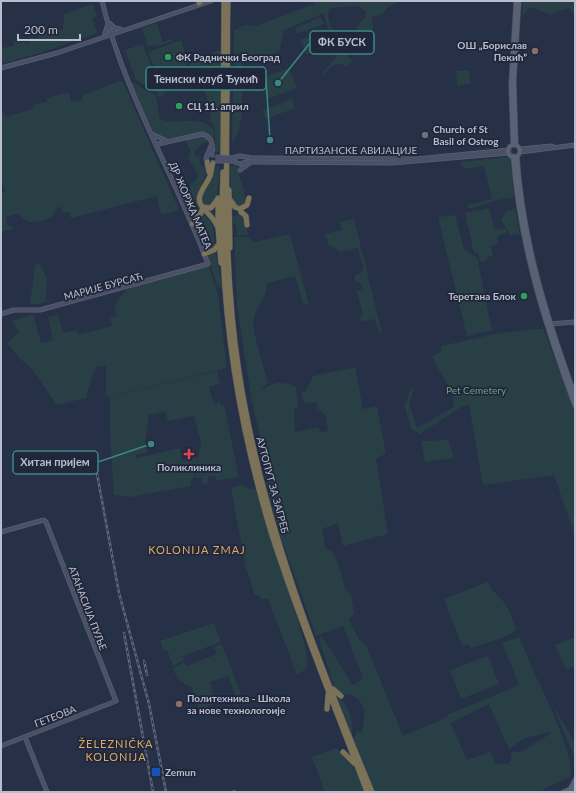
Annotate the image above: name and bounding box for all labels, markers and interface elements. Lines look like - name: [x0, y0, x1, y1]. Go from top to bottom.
- scale bar: [18, 16, 80, 42]
- text: 200 m: [24, 22, 58, 37]
- callout: ФК БУСК: [310, 31, 374, 54]
- text: ФК БУСК: [318, 35, 366, 48]
- place label: ОШ „Борислав Пекић”: [457, 39, 527, 63]
- marker: ОШ „Борислав Пекић”: [530, 46, 540, 56]
- place label: ФК Раднички Београд: [176, 51, 281, 63]
- marker: ФК Раднички Београд: [163, 52, 173, 62]
- callout: Тениски клуб Ђукић: [146, 67, 266, 90]
- text: Тениски клуб Ђукић: [154, 72, 258, 85]
- place label: СЦ 11. април: [187, 100, 249, 112]
- marker: СЦ 11. април: [174, 101, 184, 111]
- place label: Church of St Basil of Ostrog: [433, 123, 499, 147]
- marker: Church of St Basil of Ostrog: [420, 130, 430, 140]
- street label: ПАРТИЗАНСКЕ АВИЈАЦИЈЕ: [285, 144, 418, 156]
- street label: ДР ЖОРЖА МАТЕА: [167, 159, 215, 251]
- street label: МАРИЈЕ БУРСАЋ: [62, 270, 144, 302]
- place label: Теретана Блок: [448, 290, 517, 302]
- marker: Теретана Блок: [519, 291, 529, 301]
- park label: Pet Cemetery: [446, 384, 507, 396]
- street label: АУТОПУТ ЗА ЗАГРЕБ: [254, 436, 292, 534]
- marker: Поликлиника: [183, 448, 195, 460]
- callout: Хитан пријем: [13, 451, 98, 474]
- text: Хитан пријем: [20, 455, 90, 468]
- place label: Поликлиника: [157, 461, 221, 473]
- district label: KOLONIJA ZMAJ: [148, 543, 246, 556]
- street label: АТАНАСИЈА ПУЉЕ: [66, 564, 110, 652]
- place label: Политехника - Школа за нове технологоије: [187, 692, 291, 716]
- marker: Политехника - Школа за нове технологоије: [174, 699, 184, 709]
- street label: ГЕТЕОВА: [32, 702, 78, 729]
- district label: ŽELEZNIČKA KOLONIJA: [78, 737, 154, 763]
- marker: Zemun: [150, 766, 162, 778]
- place label: Zemun: [165, 766, 196, 778]

